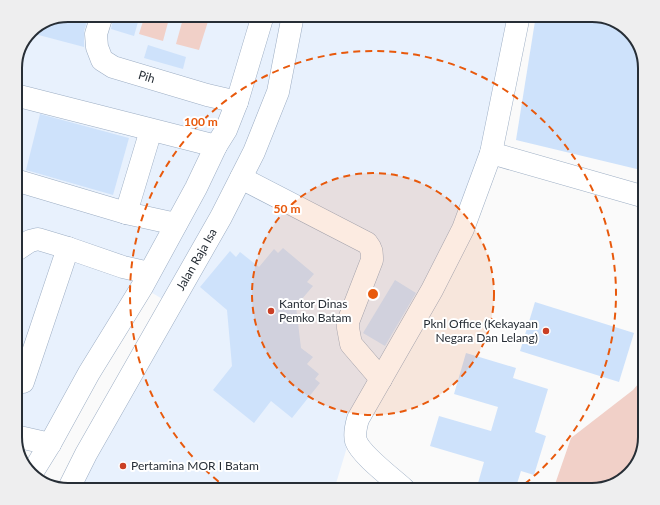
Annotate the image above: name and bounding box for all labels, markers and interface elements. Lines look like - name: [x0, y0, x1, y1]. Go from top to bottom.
- street label: Pih: [137, 67, 157, 86]
- text: 100 m: [184, 114, 218, 129]
- text: 50 m: [274, 201, 300, 216]
- street label: Jalan Raja Isa: [173, 226, 220, 293]
- centre of rings: [366, 287, 380, 301]
- place label: Kantor Dinas Pemko Batam: [279, 296, 352, 325]
- marker: Kantor Dinas Pemko Batam: [266, 306, 276, 316]
- place label: Pknl Office (Kekayaan Negara Dan Lelang): [423, 316, 538, 345]
- marker: Pknl Office (Kekayaan Negara Dan Lelang): [541, 326, 551, 336]
- place label: Pertamina MOR I Batam: [131, 458, 259, 473]
- marker: Pertamina MOR I Batam: [118, 461, 128, 471]

